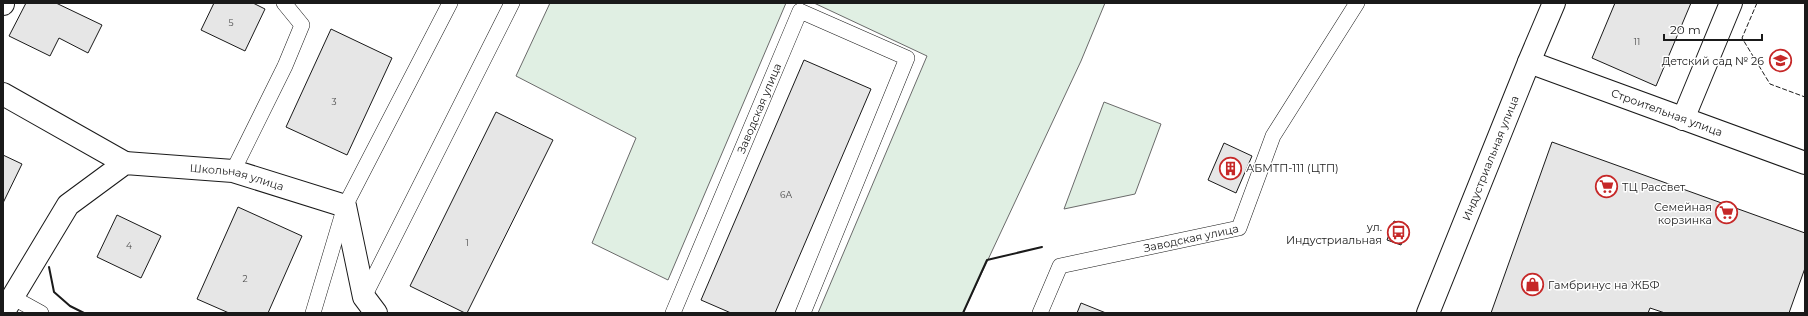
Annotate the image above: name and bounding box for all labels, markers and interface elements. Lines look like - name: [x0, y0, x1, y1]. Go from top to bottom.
- scale bar: [1664, 16, 1762, 42]
- house number: 5: [228, 17, 234, 28]
- text: 20 m: [1670, 22, 1701, 37]
- house number: 11: [1634, 36, 1640, 47]
- school or university icon: Детский сад № 26: [1767, 48, 1793, 74]
- place label: Детский сад № 26: [1662, 54, 1764, 68]
- street label: Заводская улица: [734, 61, 784, 156]
- street label: Строительная улица: [1609, 86, 1725, 139]
- street label: Индустриальная улица: [1459, 94, 1522, 223]
- house number: 3: [331, 96, 337, 107]
- building icon: АБМТП-111 (ЦТП): [1217, 155, 1243, 181]
- street label: Школьная улица: [189, 161, 286, 193]
- place label: АБМТП-111 (ЦТП): [1246, 161, 1339, 175]
- supermarket icon: ТЦ Рассвет: [1594, 174, 1620, 200]
- place label: ТЦ Рассвет: [1622, 180, 1686, 194]
- house number: 6А: [780, 189, 792, 200]
- place label: Семейная корзинка: [1654, 200, 1712, 227]
- supermarket icon: Семейная корзинка: [1714, 200, 1740, 226]
- place label: ул. Индустриальная: [1286, 220, 1382, 247]
- bus stop icon: ул. Индустриальная: [1385, 220, 1411, 246]
- street label: Заводская улица: [1142, 221, 1240, 255]
- house number: 1: [465, 237, 469, 248]
- house number: 4: [126, 240, 132, 251]
- shop icon: Гамбринус на ЖБФ: [1520, 272, 1546, 298]
- house number: 2: [242, 273, 248, 284]
- place label: Гамбринус на ЖБФ: [1548, 278, 1660, 292]

